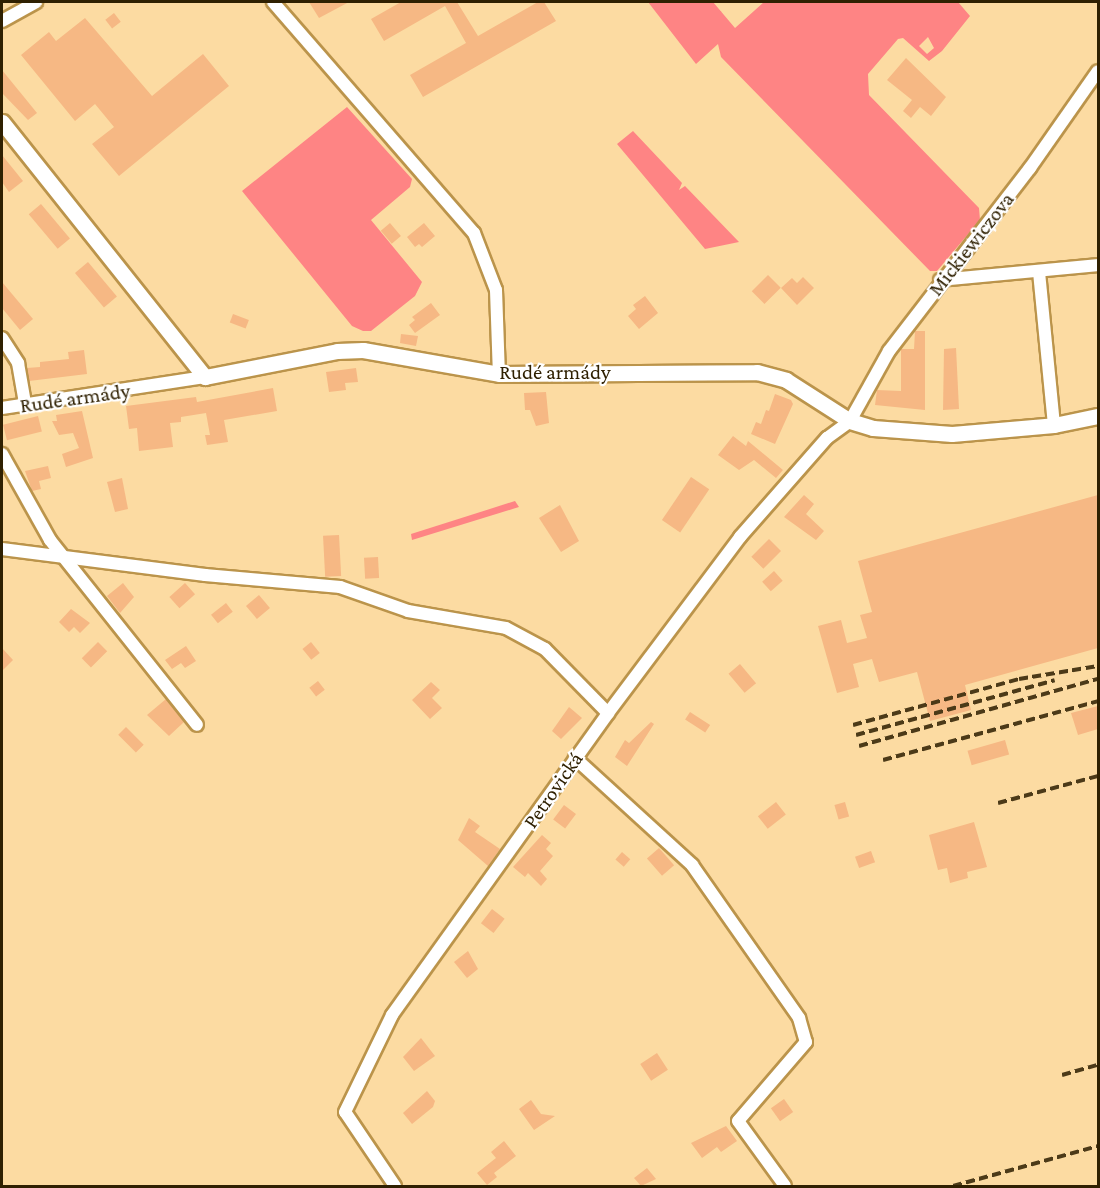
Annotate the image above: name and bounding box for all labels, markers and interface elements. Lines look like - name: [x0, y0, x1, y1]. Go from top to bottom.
- street label: Mickiewiczova: [923, 187, 1019, 301]
- street label: Rudé armády: [499, 359, 611, 385]
- street label: Rudé armády: [18, 378, 132, 418]
- street label: Petrovická: [518, 747, 588, 833]

